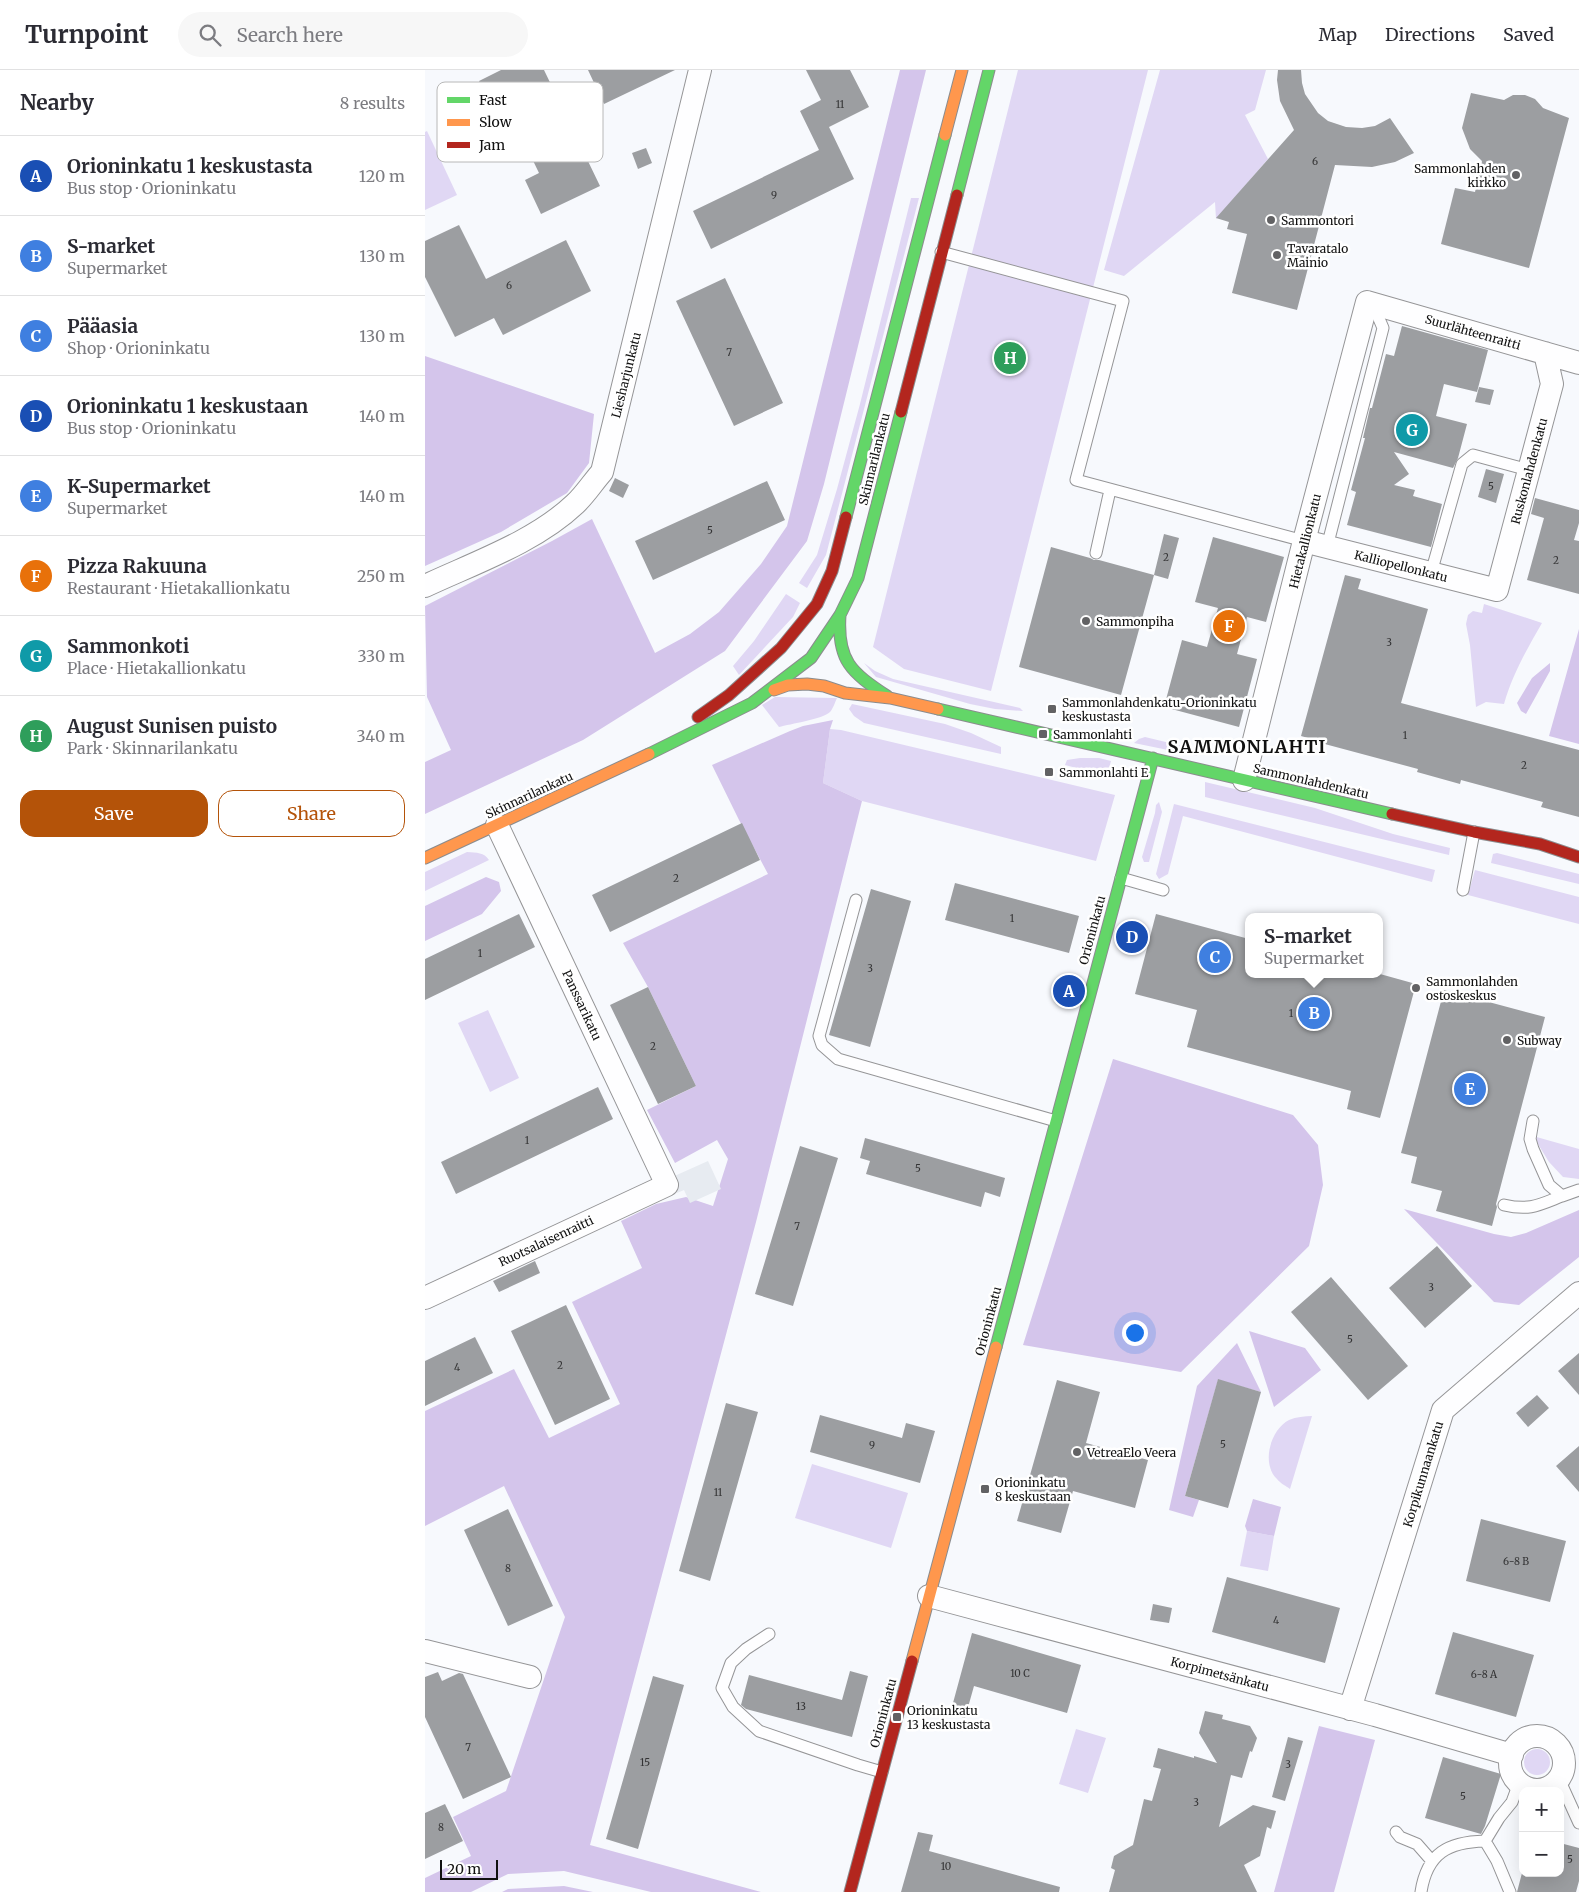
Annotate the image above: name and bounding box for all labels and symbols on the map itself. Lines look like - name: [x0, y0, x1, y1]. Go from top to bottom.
- legend: [437, 82, 603, 162]
- text: Fast: [479, 91, 507, 109]
- house number: 11: [836, 98, 845, 111]
- text: Slow: [479, 113, 512, 131]
- text: Jam: [478, 136, 505, 154]
- house number: 6: [1312, 155, 1318, 168]
- place label: Sammonlahden kirkko: [1414, 161, 1506, 190]
- marker: Sammonlahden kirkko: [1510, 169, 1522, 181]
- house number: 9: [771, 189, 777, 202]
- place label: Sammontori: [1281, 213, 1354, 228]
- marker: Sammontori: [1265, 214, 1277, 226]
- place label: Tavaratalo Mainio: [1287, 241, 1348, 270]
- marker: Tavaratalo Mainio: [1271, 249, 1283, 261]
- house number: 6: [506, 279, 512, 292]
- street label: Suurlähteenraitti: [1423, 311, 1523, 353]
- street label: Liesharjunkatu: [608, 330, 644, 420]
- pin: H: [994, 339, 1026, 377]
- house number: 7: [726, 346, 732, 359]
- street label: Skinnarilankatu: [855, 411, 893, 507]
- pin: G: [1396, 411, 1428, 449]
- street label: Ruskonlahdenkatu: [1508, 416, 1551, 526]
- house number: 5: [1488, 480, 1494, 493]
- street label: Hietakallionkatu: [1286, 492, 1324, 590]
- house number: 5: [707, 524, 713, 537]
- street label: Kalliopellonkatu: [1353, 547, 1450, 585]
- house number: 2: [1163, 551, 1169, 564]
- house number: 2: [1553, 554, 1559, 567]
- pin: F: [1213, 607, 1245, 645]
- place label: Sammonpiha: [1096, 614, 1174, 629]
- marker: Sammonpiha: [1080, 615, 1092, 627]
- house number: 3: [1386, 636, 1392, 649]
- place label: Sammonlahdenkatu-Orioninkatu keskustasta: [1062, 695, 1257, 724]
- marker: Sammonlahdenkatu-Orioninkatu keskustasta: [1046, 703, 1058, 715]
- place label: Sammonlahti: [1053, 727, 1132, 742]
- marker: Sammonlahti: [1037, 728, 1049, 740]
- house number: 1: [1403, 729, 1408, 742]
- district label: SAMMONLAHTI: [1168, 735, 1326, 758]
- house number: 2: [1521, 759, 1527, 772]
- street label: Sammonlahdenkatu: [1252, 760, 1371, 802]
- place label: Sammonlahti E: [1059, 765, 1149, 780]
- marker: Sammonlahti E: [1043, 766, 1055, 778]
- street label: Skinnarilankatu: [483, 768, 575, 822]
- house number: 2: [673, 872, 679, 885]
- street label: Orioninkatu: [1076, 893, 1109, 966]
- house number: 1: [1010, 912, 1015, 925]
- pin: D: [1116, 918, 1148, 956]
- pin: C: [1199, 938, 1231, 976]
- house number: 1: [478, 947, 483, 960]
- house number: 3: [867, 962, 873, 975]
- street label: Panssarikatu: [559, 967, 605, 1043]
- pin: A: [1053, 972, 1085, 1010]
- place label: Sammonlahden ostoskeskus: [1426, 974, 1518, 1003]
- marker: Sammonlahden ostoskeskus: [1410, 982, 1422, 994]
- pin: B: [1298, 994, 1330, 1032]
- house number: 1: [1289, 1007, 1294, 1020]
- place label: Subway: [1517, 1033, 1562, 1048]
- marker: Subway: [1501, 1034, 1513, 1046]
- house number: 2: [650, 1040, 656, 1053]
- pin: E: [1454, 1070, 1486, 1108]
- house number: 1: [525, 1134, 530, 1147]
- house number: 5: [915, 1162, 921, 1175]
- street label: Ruotsalaisenraitti: [496, 1212, 596, 1270]
- house number: 7: [794, 1220, 800, 1233]
- house number: 3: [1428, 1281, 1434, 1294]
- street label: Orioninkatu: [972, 1284, 1005, 1357]
- your location: [1122, 1320, 1148, 1346]
- house number: 5: [1347, 1333, 1353, 1346]
- house number: 2: [557, 1359, 563, 1372]
- house number: 4: [454, 1361, 460, 1374]
- street label: Korpikunnaankatu: [1400, 1419, 1446, 1529]
- house number: 5: [1220, 1438, 1226, 1451]
- house number: 9: [869, 1439, 875, 1452]
- place label: VetreaElo Veera: [1086, 1445, 1177, 1460]
- marker: VetreaElo Veera: [1071, 1446, 1083, 1458]
- place label: Orioninkatu 8 keskustaan: [995, 1475, 1071, 1504]
- marker: Orioninkatu 8 keskustaan: [979, 1483, 991, 1495]
- house number: 11: [714, 1486, 723, 1499]
- house number: 6-8 B: [1503, 1555, 1529, 1568]
- house number: 8: [505, 1562, 511, 1575]
- house number: 4: [1273, 1614, 1279, 1627]
- street label: Korpimetsänkatu: [1169, 1654, 1271, 1694]
- house number: 10 C: [1010, 1667, 1030, 1680]
- house number: 6-8 A: [1471, 1668, 1498, 1681]
- street label: Orioninkatu: [867, 1676, 900, 1749]
- house number: 13: [796, 1700, 806, 1713]
- place label: Orioninkatu 13 keskustasta: [907, 1703, 991, 1732]
- marker: Orioninkatu 13 keskustasta: [891, 1711, 903, 1723]
- house number: 7: [465, 1741, 471, 1754]
- house number: 15: [640, 1756, 650, 1769]
- house number: 3: [1285, 1758, 1291, 1771]
- house number: 5: [1460, 1790, 1466, 1803]
- house number: 3: [1193, 1796, 1199, 1809]
- house number: 8: [438, 1821, 444, 1834]
- house number: 5: [1567, 1853, 1573, 1866]
- scale bar: [440, 1857, 497, 1880]
- house number: 10: [941, 1860, 951, 1873]

